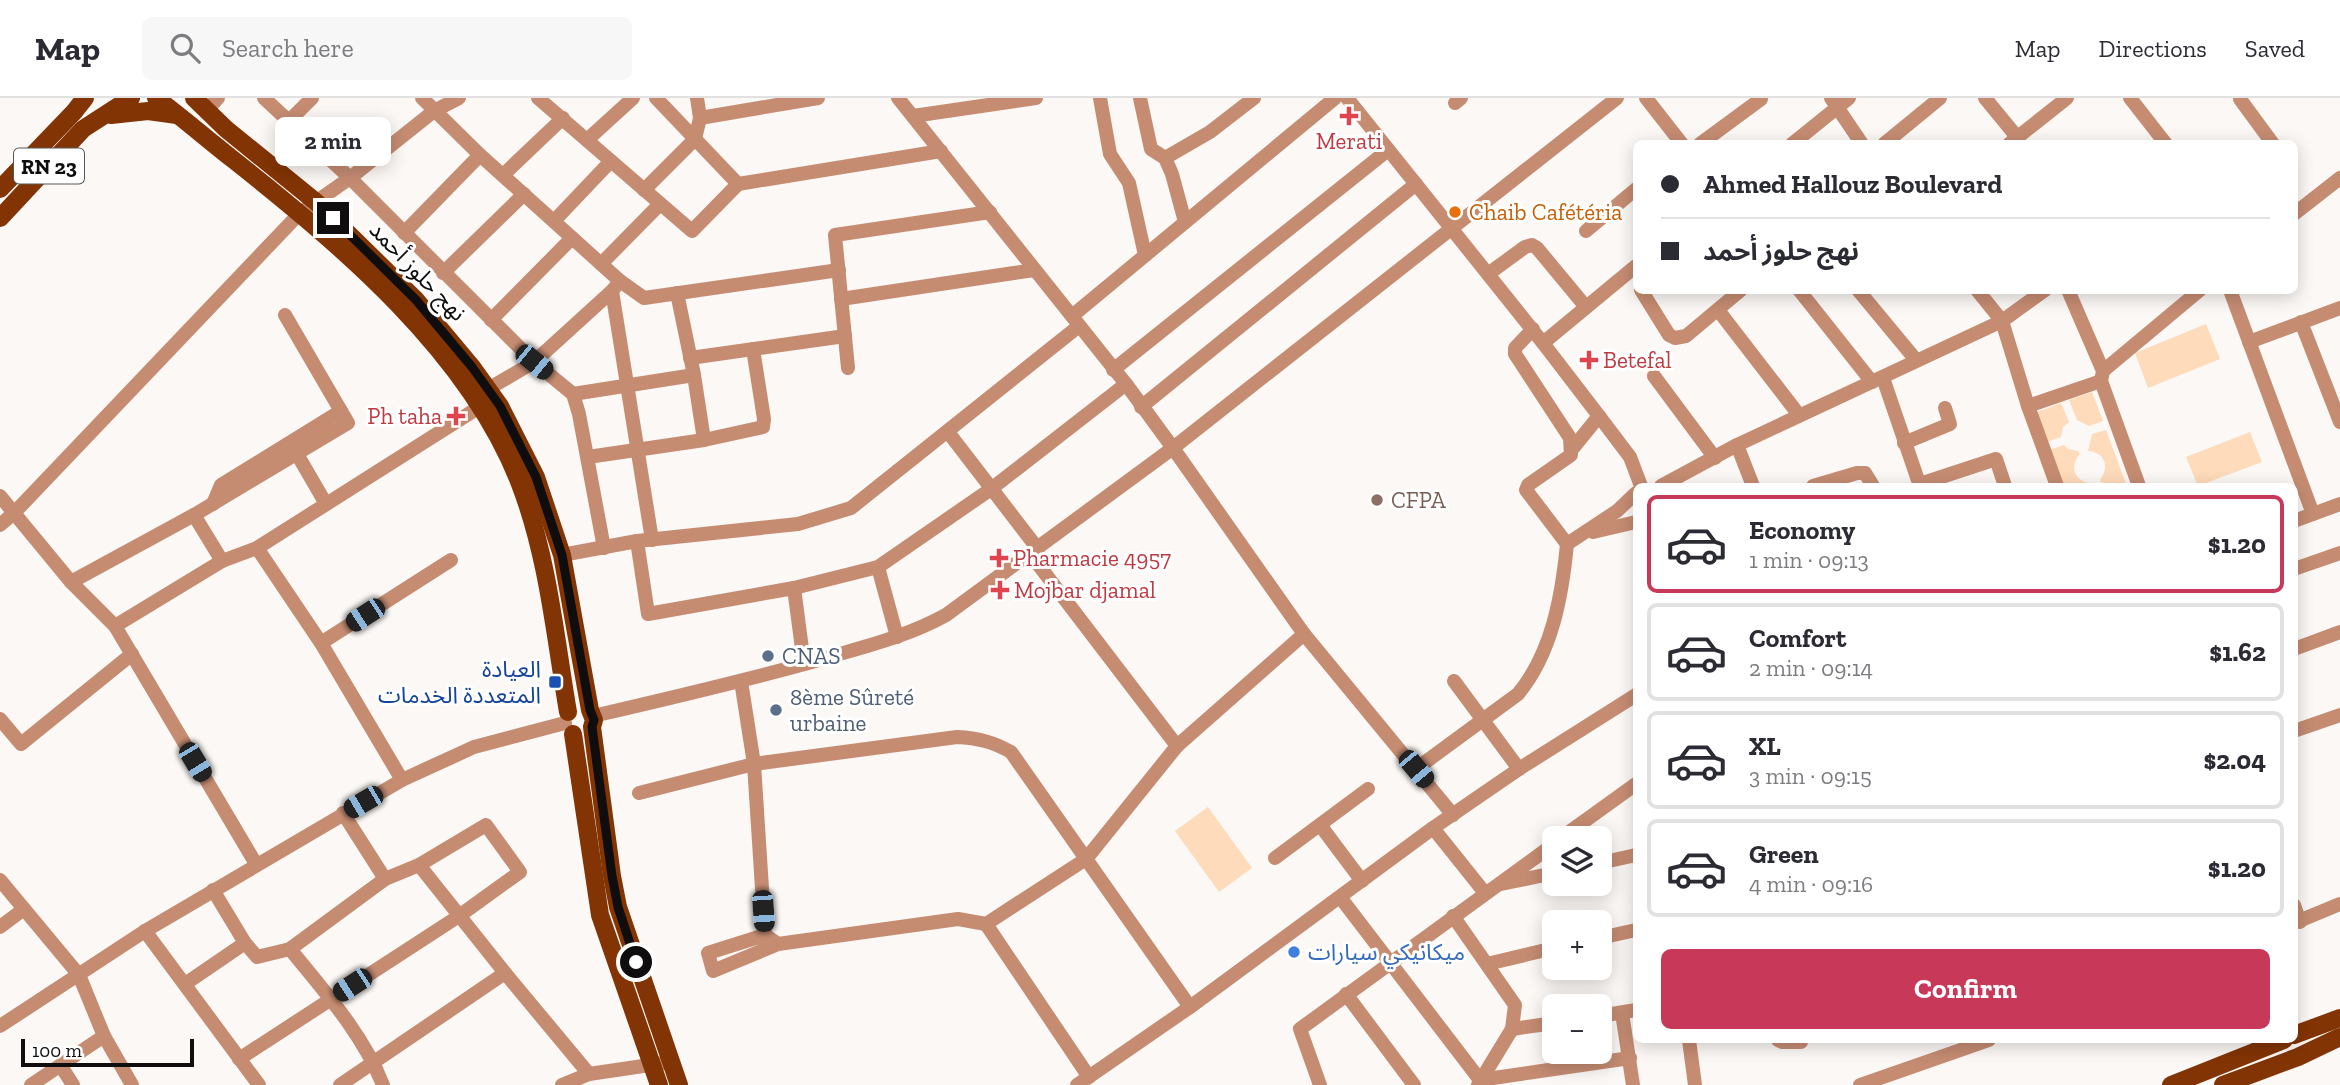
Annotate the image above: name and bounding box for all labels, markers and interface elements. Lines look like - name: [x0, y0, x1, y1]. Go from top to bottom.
- search box: [142, 17, 632, 80]
- text: Map: [35, 29, 100, 68]
- icon: search: [166, 29, 204, 67]
- text: Search here: [222, 32, 354, 64]
- text: Map: [2015, 34, 2061, 63]
- text: Directions: [2099, 34, 2207, 63]
- text: Saved: [2245, 34, 2305, 63]
- marker: Merati: [1341, 108, 1357, 124]
- callout: 2 min: [275, 116, 391, 166]
- text: 2 min: [304, 127, 362, 155]
- place label: Merati: [1316, 127, 1382, 155]
- road number: RN 23: [14, 148, 84, 184]
- text: Ahmed Hallouz Boulevard: [1703, 168, 2002, 200]
- place label: Chaib Cafétéria: [1469, 198, 1622, 226]
- route end: [317, 202, 349, 234]
- marker: Chaib Cafétéria: [1447, 204, 1463, 220]
- street label: نهج حلوز أحمد: [362, 215, 472, 329]
- text: نهج حلوز أحمد: [1703, 235, 1859, 267]
- car: [512, 341, 557, 383]
- place label: Betefal: [1603, 346, 1672, 374]
- marker: Betefal: [1581, 352, 1597, 368]
- place label: Ph taha: [367, 402, 442, 430]
- marker: Ph taha: [448, 408, 464, 424]
- place label: CFPA: [1391, 486, 1447, 514]
- marker: CFPA: [1369, 492, 1385, 508]
- icon: car: [1665, 513, 1728, 576]
- text: Economy: [1749, 514, 1855, 546]
- text: $1.20: [2208, 528, 2266, 560]
- place label: Pharmacie 4957: [1013, 544, 1171, 572]
- text: 1 min · 09:13: [1749, 546, 1869, 574]
- marker: Pharmacie 4957: [991, 550, 1007, 566]
- place label: Mojbar djamal: [1014, 576, 1156, 604]
- marker: Mojbar djamal: [992, 582, 1008, 598]
- car: [342, 595, 389, 635]
- icon: car: [1665, 621, 1728, 684]
- text: Comfort: [1749, 622, 1846, 654]
- text: $1.62: [2209, 636, 2266, 668]
- place label: CNAS: [782, 642, 841, 670]
- marker: CNAS: [760, 648, 776, 664]
- text: 2 min · 09:14: [1749, 654, 1873, 682]
- place label: العيادة المتعددة الخدمات: [378, 655, 541, 709]
- marker: العيادة المتعددة الخدمات: [547, 674, 563, 690]
- place label: 8ème Sûreté urbaine: [790, 683, 914, 737]
- marker: 8ème Sûreté urbaine: [768, 702, 784, 718]
- icon: car: [1665, 729, 1728, 792]
- text: XL: [1749, 730, 1781, 762]
- car: [176, 739, 215, 785]
- text: $2.04: [2204, 744, 2266, 776]
- car: [1395, 746, 1438, 792]
- text: 3 min · 09:15: [1749, 762, 1872, 790]
- car: [340, 782, 387, 822]
- map controls: [1542, 826, 1612, 1064]
- button: layers: [1542, 826, 1612, 896]
- icon: car: [1665, 837, 1728, 900]
- text: Green: [1749, 838, 1819, 870]
- text: $1.20: [2208, 852, 2266, 884]
- text: 4 min · 09:16: [1749, 870, 1873, 898]
- car: [752, 889, 775, 933]
- button: +: [1542, 910, 1612, 980]
- place label: ميكانيكي سيارات: [1308, 938, 1465, 969]
- marker: ميكانيكي سيارات: [1286, 944, 1302, 960]
- route start: [620, 946, 652, 978]
- button: Confirm: [1661, 949, 2270, 1029]
- car: [329, 965, 376, 1005]
- button: −: [1542, 994, 1612, 1064]
- scale bar: [21, 1036, 194, 1068]
- text: 100 m: [32, 1039, 82, 1062]

